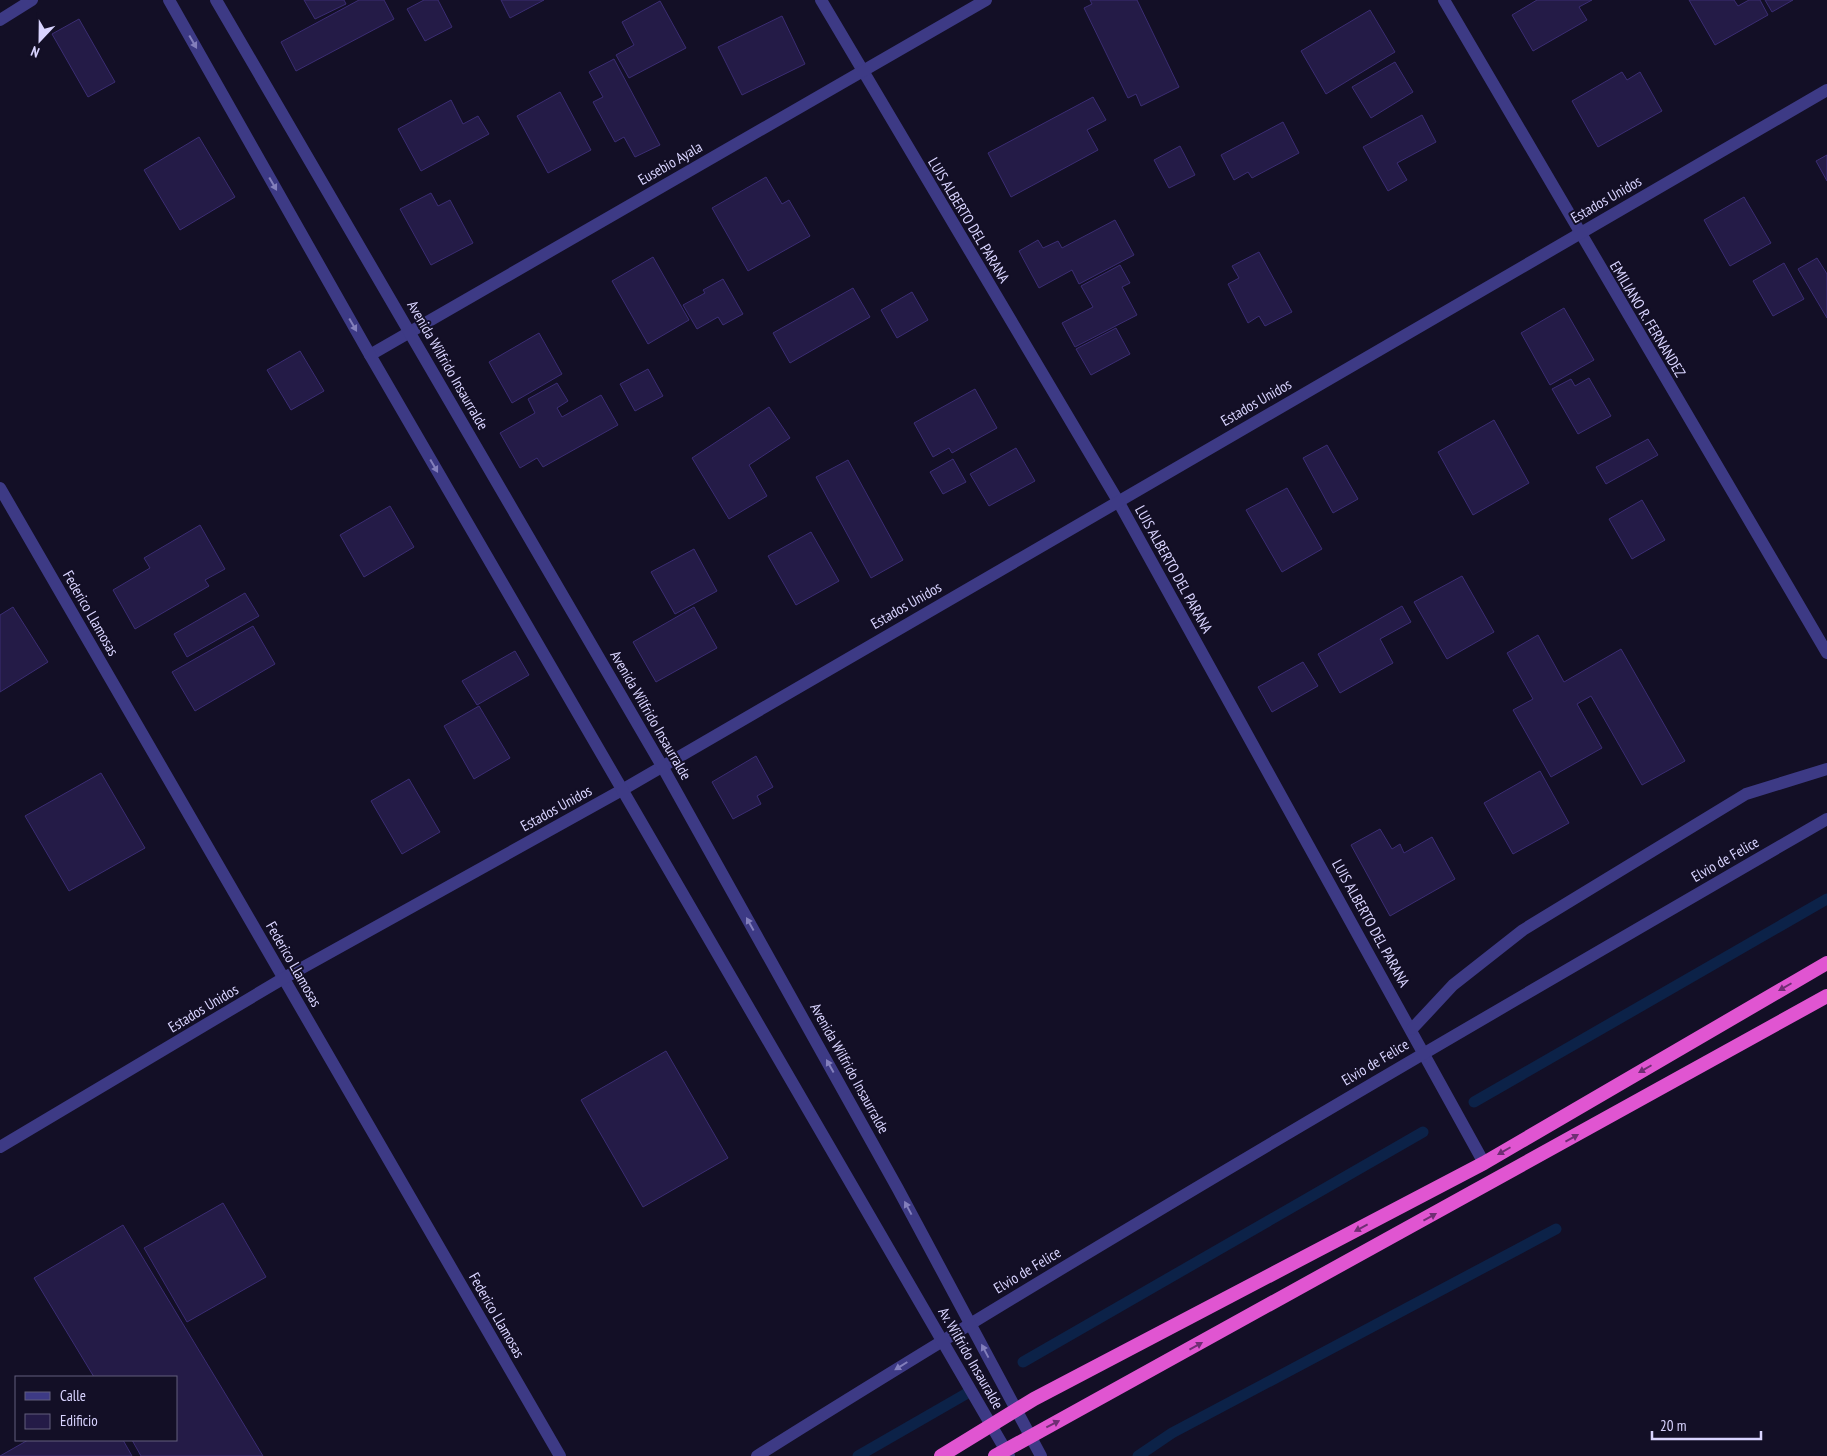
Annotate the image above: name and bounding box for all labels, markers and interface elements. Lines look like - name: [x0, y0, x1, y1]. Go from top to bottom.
- north arrow: [15, 15, 65, 65]
- one-way arrow: [189, 36, 198, 49]
- text: N: [28, 42, 42, 62]
- street label: Eusebio Ayala: [635, 137, 705, 189]
- street label: LUIS ALBERTO DEL PARANA: [924, 154, 1014, 287]
- street label: Estados Unidos: [1567, 171, 1645, 227]
- one-way arrow: [269, 177, 278, 190]
- street label: EMILIANO R. FERNANDEZ: [1606, 258, 1690, 381]
- street label: Avenida Wilfrido Insaurralde: [403, 297, 493, 433]
- one-way arrow: [349, 319, 358, 332]
- street label: Estados Unidos: [1217, 374, 1295, 430]
- one-way arrow: [430, 460, 439, 473]
- street label: LUIS ALBERTO DEL PARANA: [1131, 502, 1217, 637]
- street label: Federico Llamosas: [59, 567, 123, 659]
- street label: Estados Unidos: [867, 577, 945, 633]
- street label: Avenida Wilfrido Insaurralde: [606, 647, 696, 783]
- street label: Estados Unidos: [517, 781, 595, 835]
- street label: Elvio de Felice: [1688, 832, 1762, 886]
- street label: LUIS ALBERTO DEL PARANA: [1328, 856, 1414, 991]
- one-way arrow: [746, 917, 755, 931]
- street label: Federico Llamosas: [262, 918, 326, 1010]
- street label: Estados Unidos: [164, 980, 242, 1036]
- one-way arrow: [1778, 983, 1791, 992]
- street label: Avenida Wilfrido Insaurralde: [806, 999, 894, 1137]
- street label: Elvio de Felice: [1338, 1035, 1412, 1089]
- one-way arrow: [825, 1059, 834, 1073]
- one-way arrow: [1638, 1065, 1651, 1074]
- one-way arrow: [1565, 1134, 1579, 1142]
- one-way arrow: [1498, 1147, 1511, 1156]
- one-way arrow: [904, 1201, 913, 1215]
- one-way arrow: [1423, 1212, 1436, 1221]
- one-way arrow: [1354, 1224, 1368, 1232]
- street label: Elvio de Felice: [990, 1243, 1064, 1297]
- street label: Federico Llamosas: [465, 1269, 529, 1361]
- street label: Av. Wilfrido Insauralde: [934, 1304, 1008, 1412]
- one-way arrow: [1189, 1342, 1203, 1351]
- one-way arrow: [981, 1344, 989, 1359]
- one-way arrow: [894, 1361, 908, 1370]
- legend: [15, 1376, 178, 1441]
- text: Calle: [60, 1386, 86, 1405]
- scale bar: [1652, 1408, 1761, 1440]
- text: Edificio: [60, 1411, 98, 1430]
- text: 20 m: [1660, 1416, 1686, 1435]
- one-way arrow: [1046, 1420, 1060, 1428]

